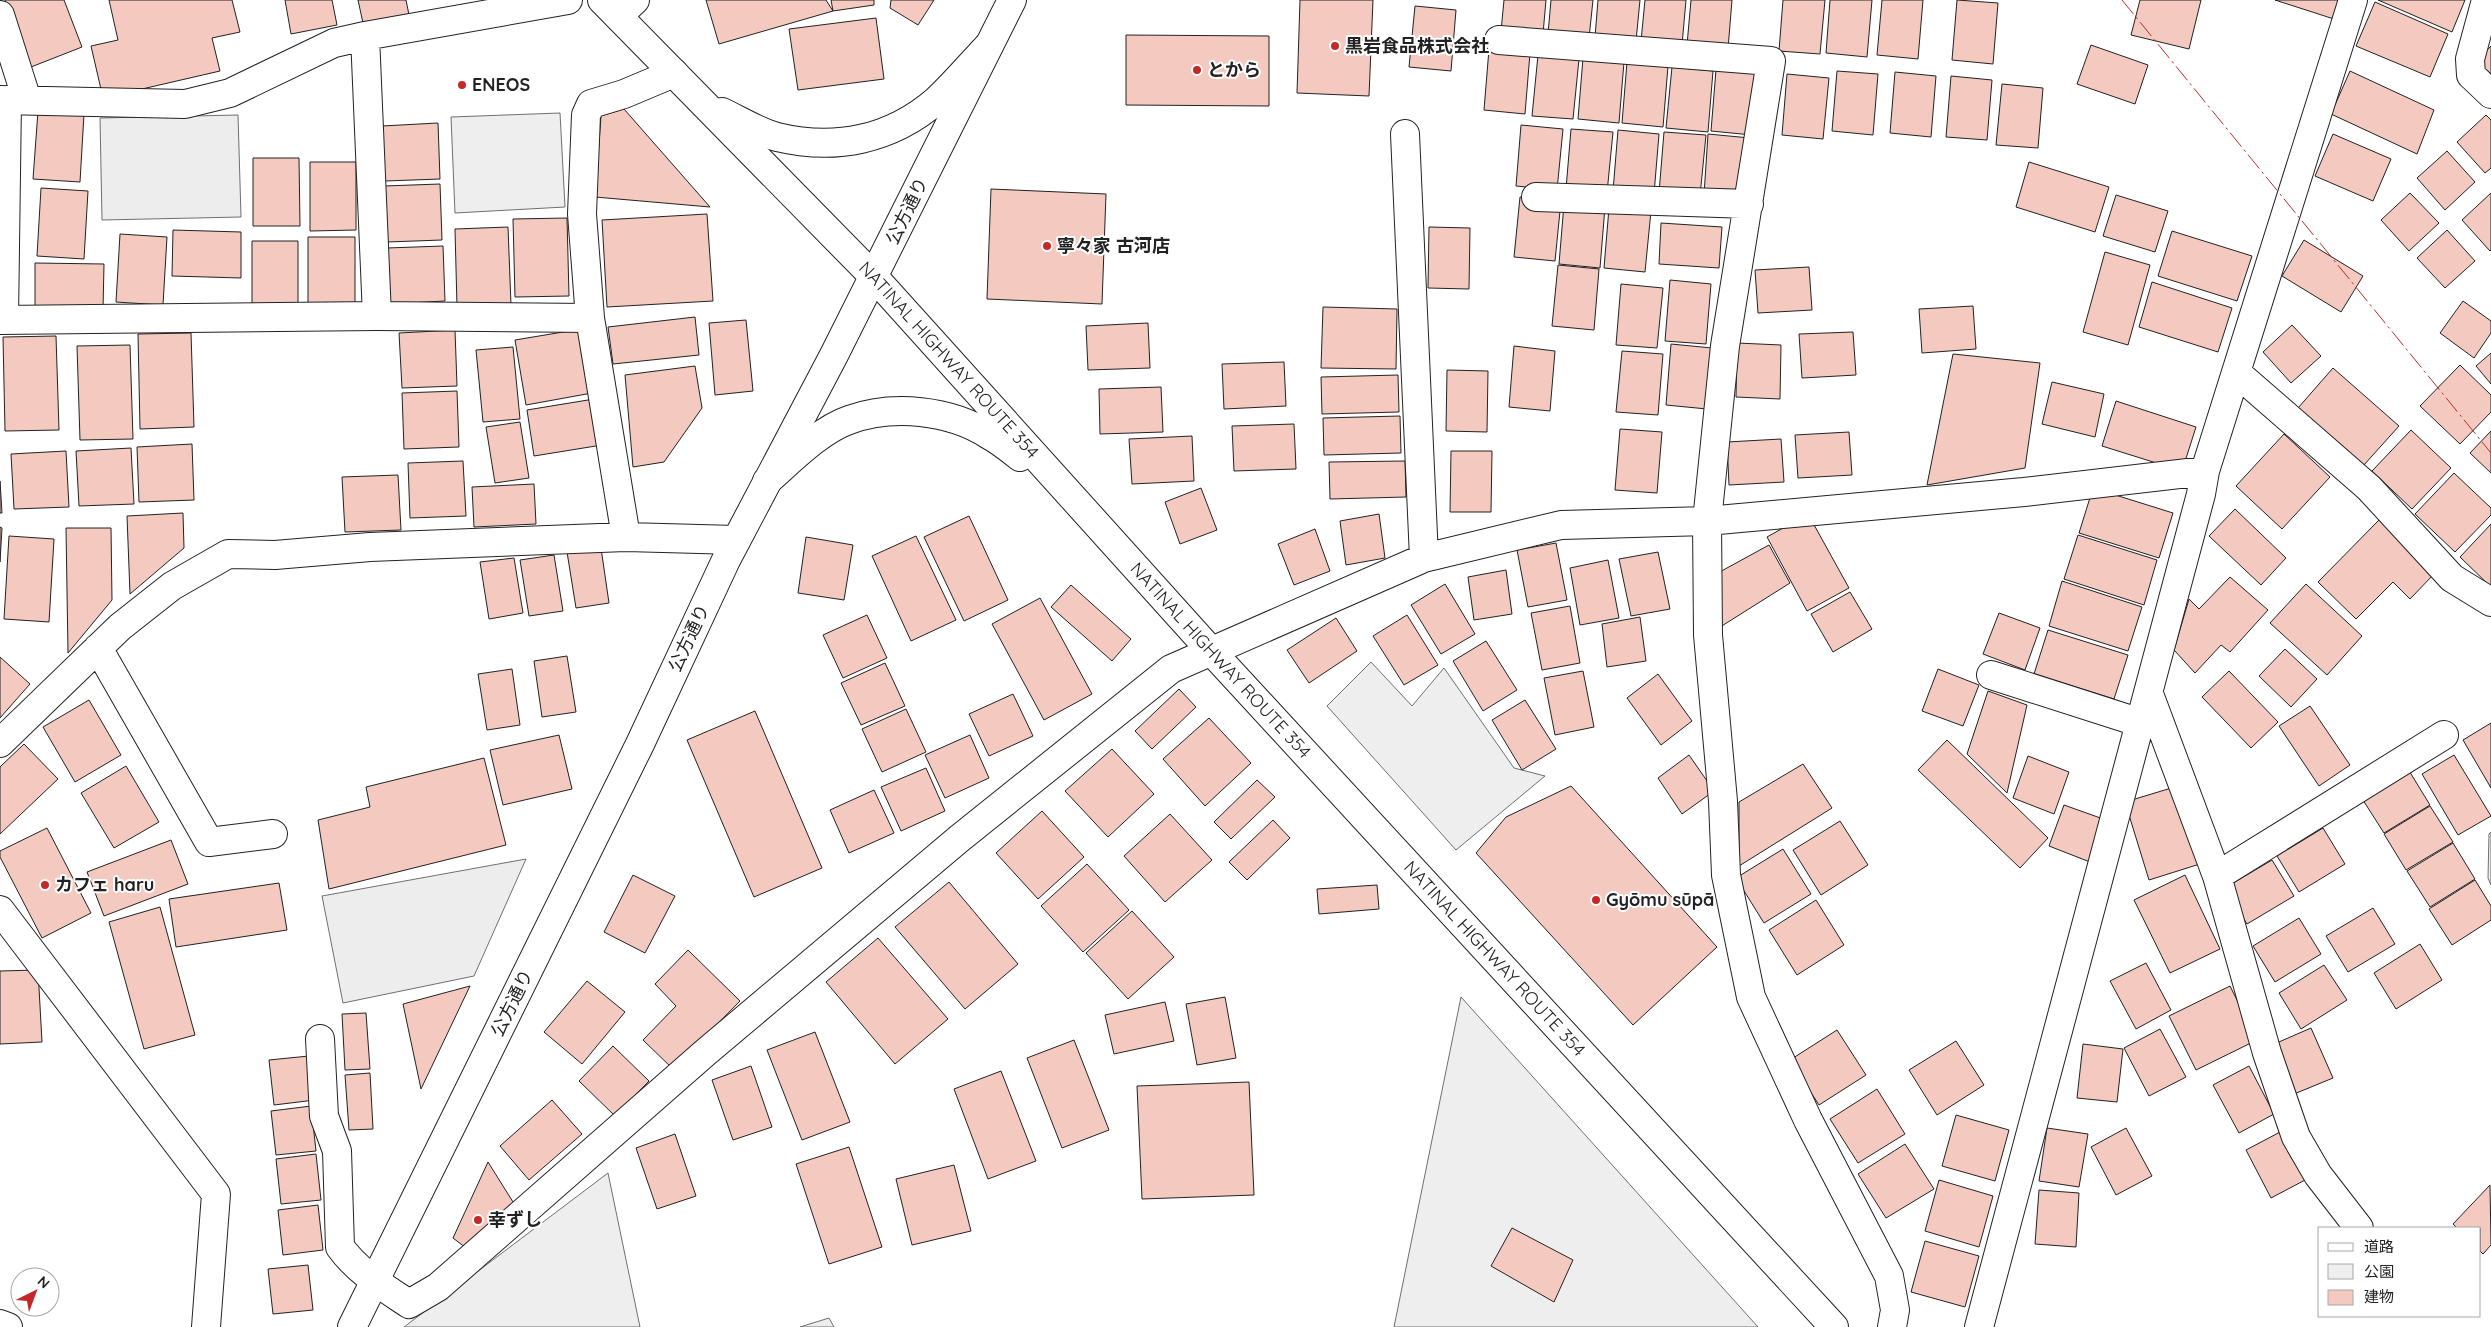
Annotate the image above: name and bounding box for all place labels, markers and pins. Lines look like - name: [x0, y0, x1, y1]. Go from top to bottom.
- place label: 黒岩食品株式会社: [1345, 34, 1489, 57]
- marker: 黒岩食品株式会社: [1329, 40, 1341, 52]
- place label: とから: [1207, 58, 1261, 81]
- marker: とから: [1191, 64, 1203, 76]
- place label: ENEOS: [472, 73, 530, 96]
- marker: ENEOS: [456, 79, 468, 91]
- place label: 寧々家 古河店: [1057, 234, 1170, 257]
- marker: 寧々家 古河店: [1041, 240, 1053, 252]
- place label: カフェ haru: [55, 873, 154, 896]
- marker: カフェ haru: [39, 879, 51, 891]
- place label: Gyōmu sūpā: [1606, 888, 1714, 911]
- marker: Gyōmu sūpā: [1590, 894, 1602, 906]
- place label: 幸ずし: [488, 1208, 542, 1231]
- marker: 幸ずし: [472, 1214, 484, 1226]

